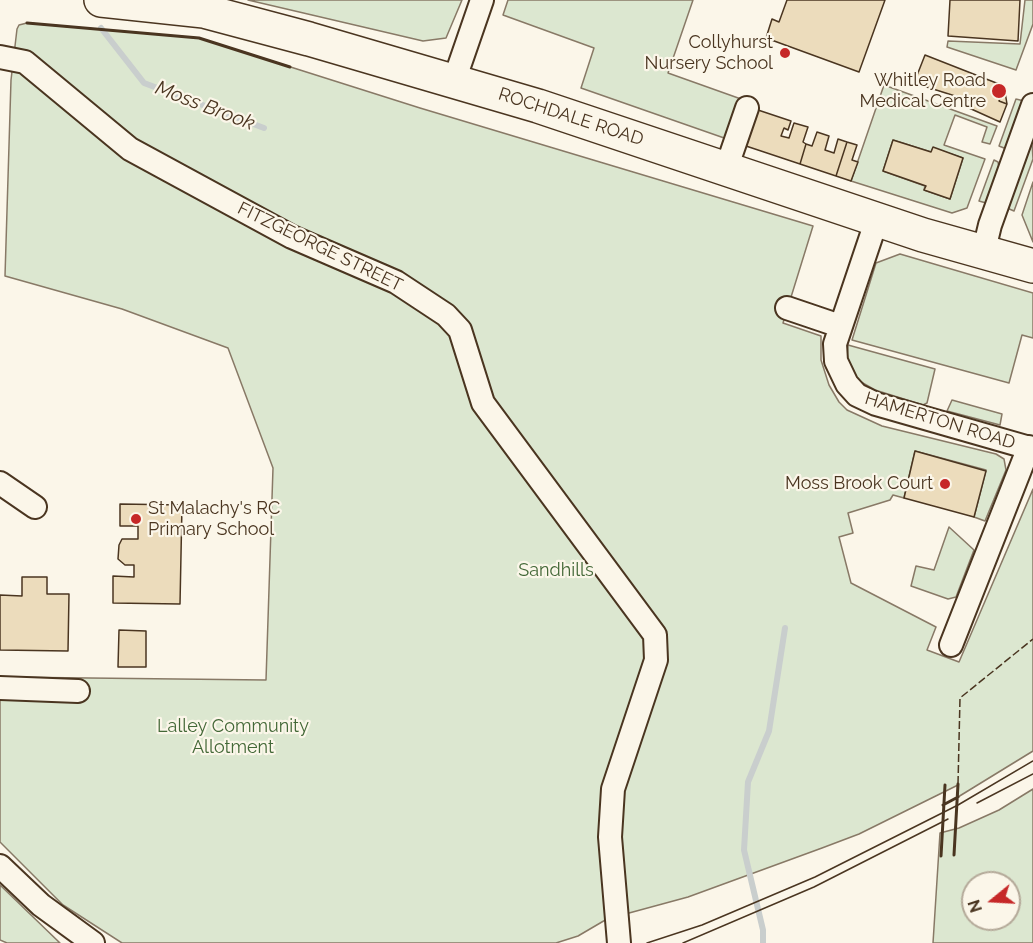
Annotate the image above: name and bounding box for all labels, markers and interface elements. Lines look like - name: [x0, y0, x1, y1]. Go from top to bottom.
- place label: Collyhurst Nursery School: [645, 32, 773, 74]
- marker: Collyhurst Nursery School: [778, 46, 792, 60]
- place label: Whitley Road Medical Centre: [860, 70, 986, 112]
- water label: Moss Brook: [152, 76, 258, 136]
- marker: Whitley Road Medical Centre: [990, 82, 1008, 100]
- street label: ROCHDALE ROAD: [496, 83, 646, 151]
- street label: FITZGEORGE STREET: [234, 198, 406, 296]
- street label: HAMERTON ROAD: [862, 388, 1018, 454]
- place label: Moss Brook Court: [785, 473, 933, 495]
- marker: Moss Brook Court: [938, 477, 952, 491]
- place label: St Malachy's RC Primary School: [148, 498, 280, 540]
- marker: St Malachy's RC Primary School: [129, 512, 143, 526]
- park label: Sandhills: [518, 560, 594, 582]
- park label: Lalley Community Allotment: [157, 716, 309, 758]
- north arrow: [961, 871, 1021, 931]
- text: N: [964, 897, 986, 915]

